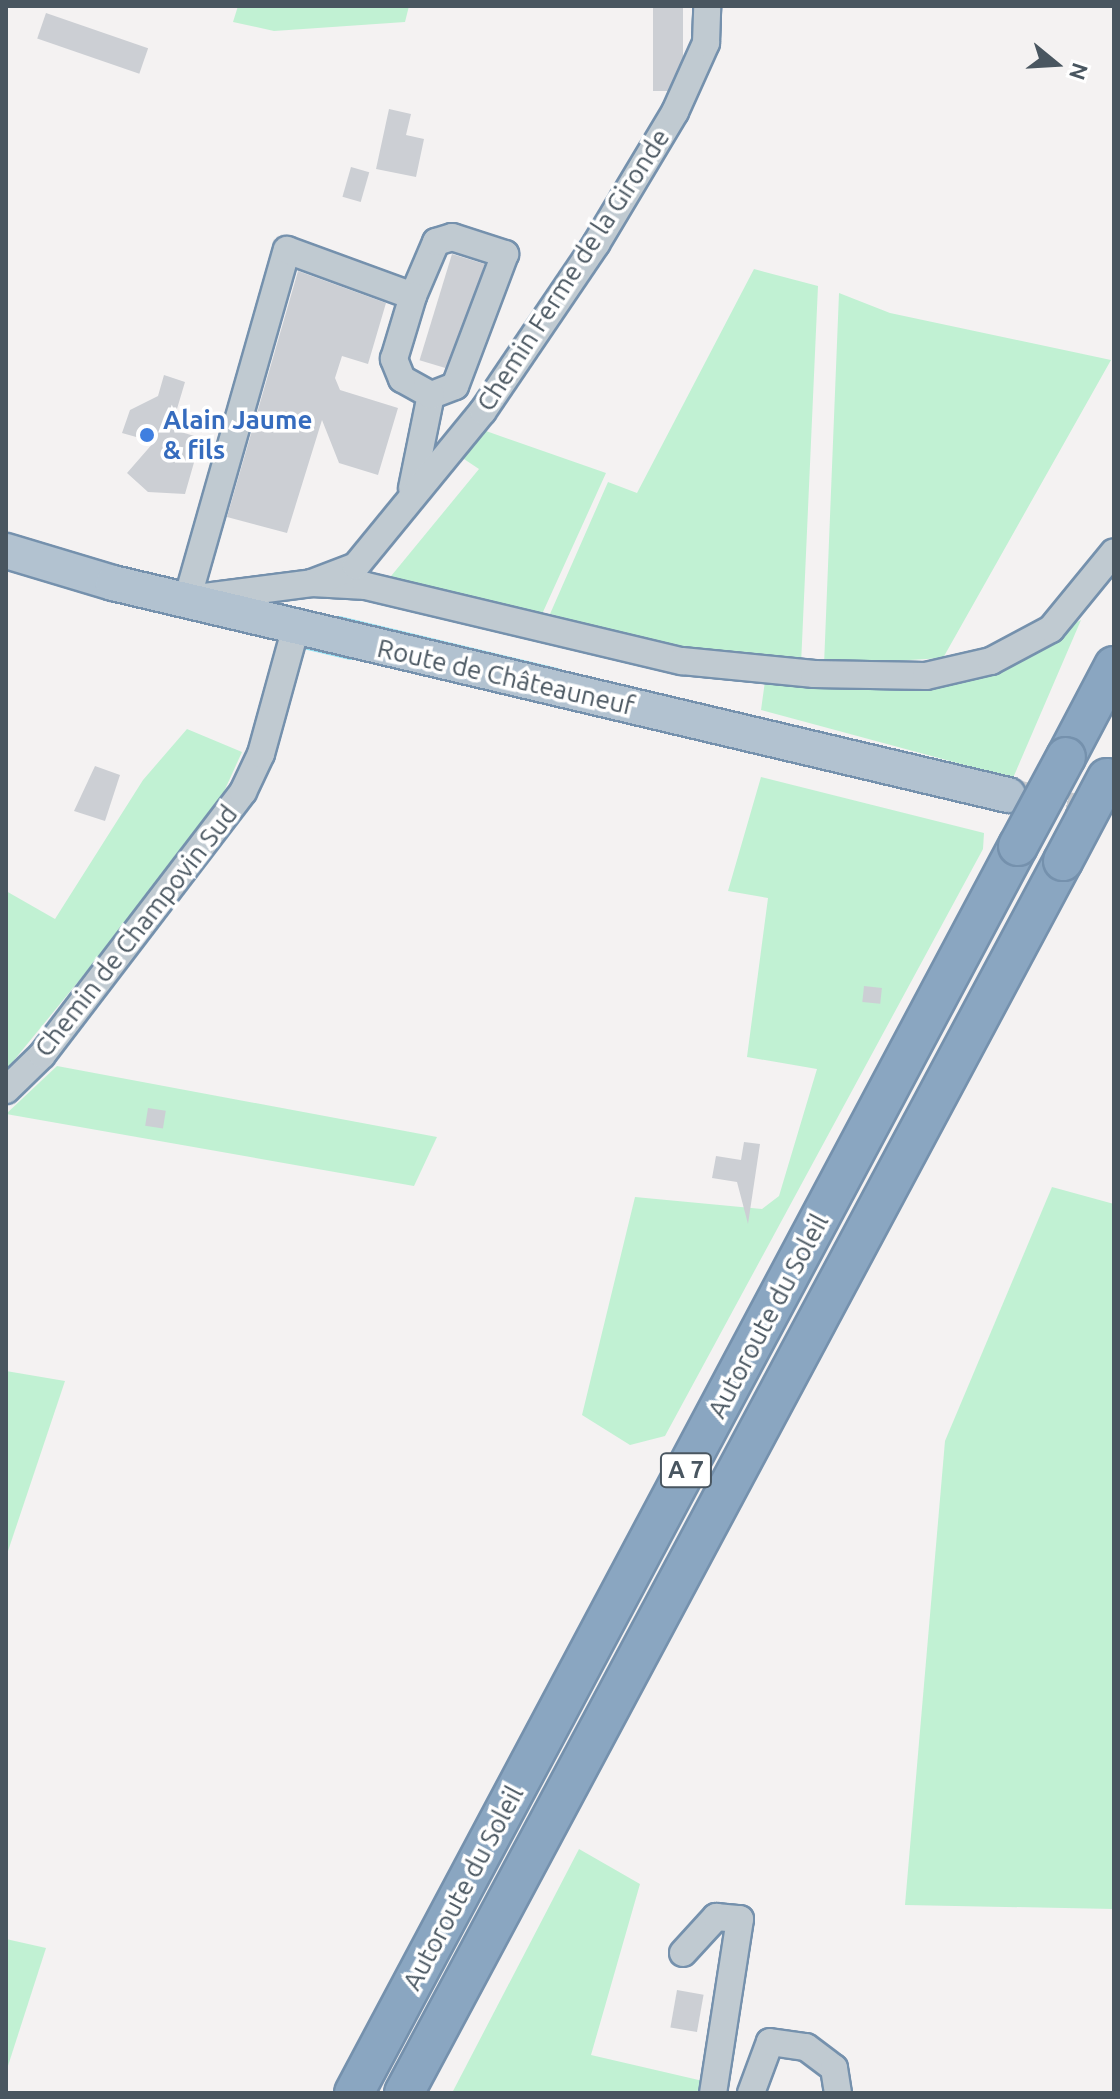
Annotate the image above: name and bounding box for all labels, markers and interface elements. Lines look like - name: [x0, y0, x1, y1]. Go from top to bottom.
- north arrow: [1016, 24, 1096, 104]
- text: N: [1065, 60, 1094, 83]
- street label: Chemin Ferme de la Gironde: [470, 123, 676, 417]
- place label: Alain Jaume & fils: [163, 404, 312, 466]
- marker: Alain Jaume & fils: [138, 426, 156, 444]
- street label: Route de Châteauneuf: [374, 632, 638, 722]
- street label: Chemin de Champovin Sud: [28, 799, 244, 1063]
- street label: Autoroute du Soleil: [701, 1209, 835, 1423]
- road number: A 7: [658, 1450, 714, 1490]
- street label: Autoroute du Soleil: [396, 1781, 530, 1995]

